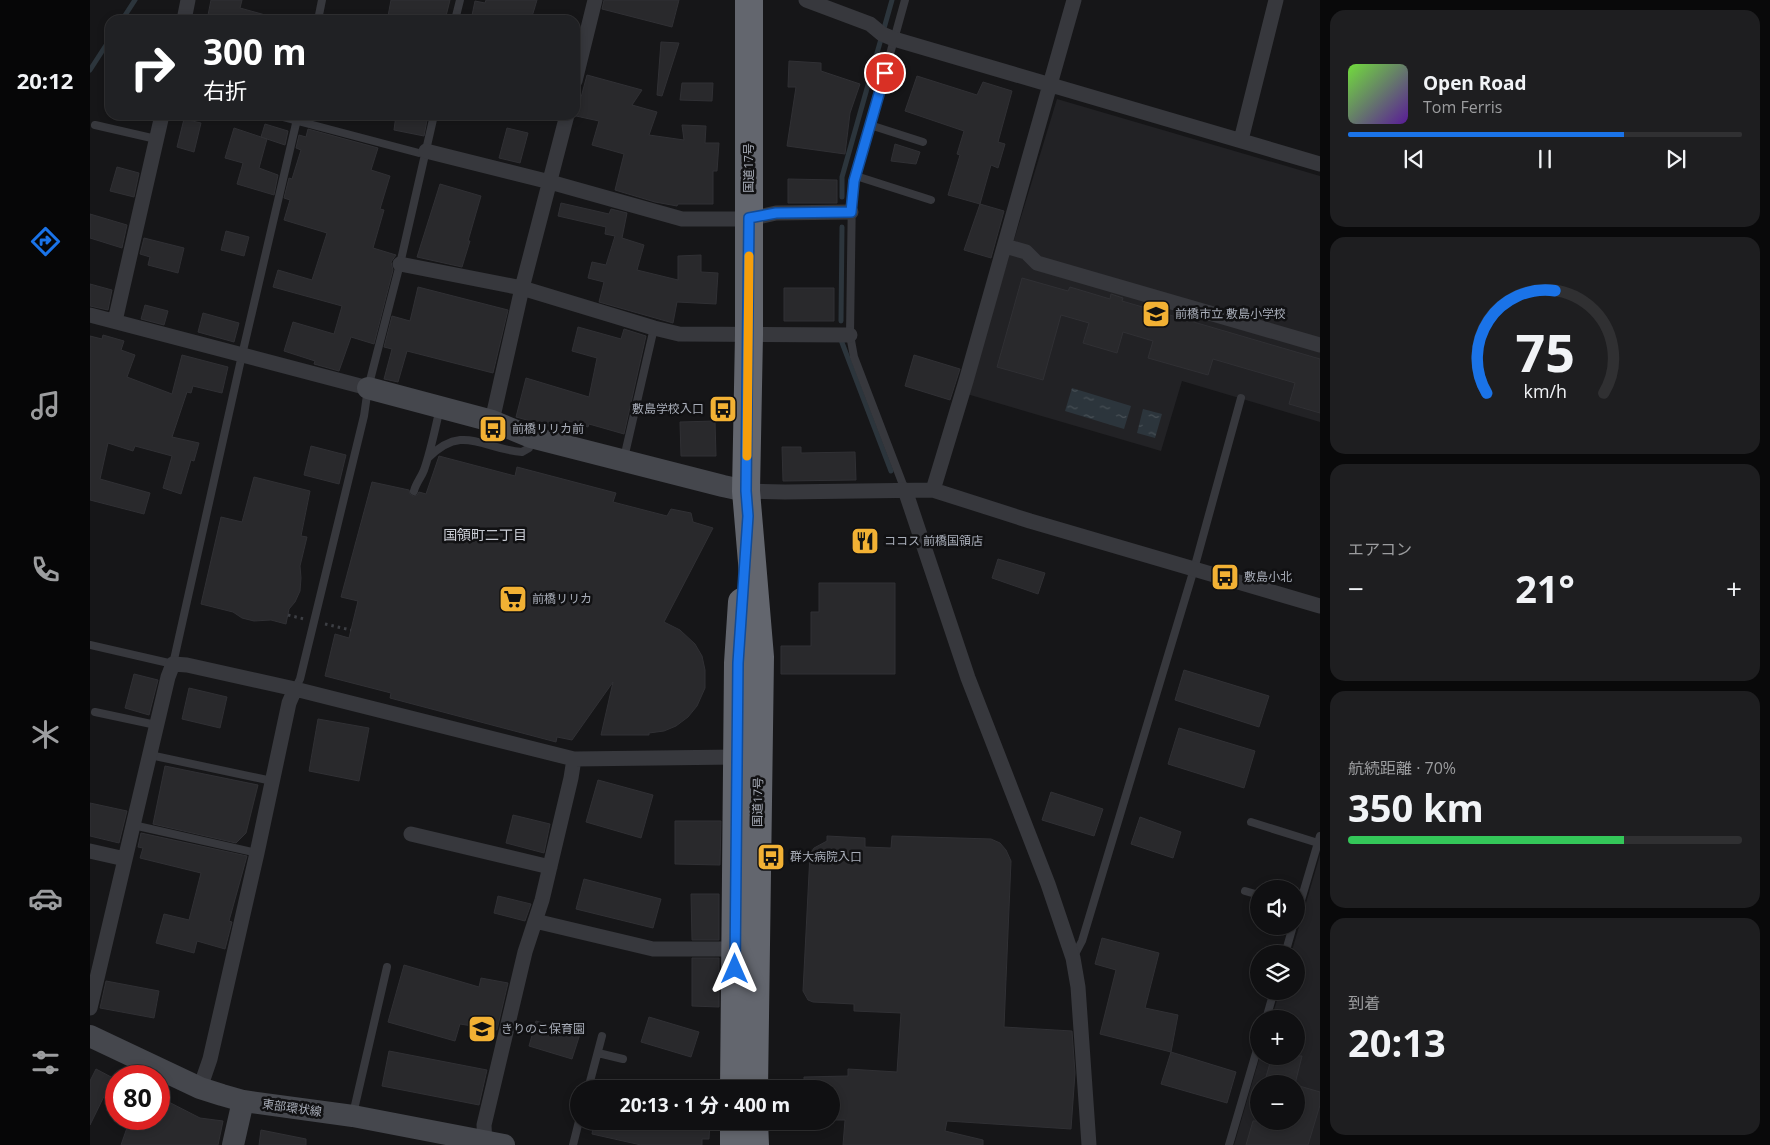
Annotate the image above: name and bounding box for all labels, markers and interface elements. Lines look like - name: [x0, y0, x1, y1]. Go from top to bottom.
- text: 300 m: [203, 28, 307, 75]
- icon: right: [120, 35, 185, 100]
- pin: [864, 52, 906, 94]
- icon: arrive: [871, 59, 899, 87]
- text: 20:12: [17, 65, 73, 95]
- text: Open Road: [1423, 70, 1527, 96]
- text: 右折: [203, 75, 247, 105]
- text: Tom Ferris: [1423, 96, 1502, 118]
- street label: 国道17号: [740, 143, 757, 193]
- icon: previous: [1400, 145, 1428, 173]
- icon: pause: [1531, 145, 1559, 173]
- icon: next: [1662, 145, 1690, 173]
- icon: directions: [28, 224, 63, 259]
- school or university icon: 前橋市立 敷島小学校: [1141, 299, 1171, 329]
- place label: 前橋市立 敷島小学校: [1175, 305, 1286, 322]
- text: 75: [1515, 316, 1575, 387]
- text: km/h: [1523, 379, 1567, 403]
- icon: music: [28, 388, 63, 423]
- bus stop icon: 敷島学校入口: [708, 394, 738, 424]
- place label: 敷島学校入口: [632, 400, 704, 417]
- bus stop icon: 前橋リリカ前: [478, 414, 508, 444]
- place label: 前橋リリカ前: [512, 420, 584, 437]
- district label: 国領町二丁目: [443, 525, 527, 544]
- restaurant icon: ココス 前橋国領店: [850, 526, 880, 556]
- place label: ココス 前橋国領店: [884, 532, 983, 549]
- text: エアコン: [1348, 538, 1412, 560]
- icon: phone: [28, 552, 63, 587]
- bus stop icon: 敷島小北: [1210, 562, 1240, 592]
- text: 21°: [1515, 562, 1575, 614]
- place label: 敷島小北: [1244, 568, 1292, 585]
- text: −: [1348, 569, 1364, 607]
- text: +: [1726, 569, 1742, 607]
- supermarket icon: 前橋リリカ: [498, 584, 528, 614]
- place label: 前橋リリカ: [532, 590, 592, 607]
- icon: climate: [28, 717, 63, 752]
- text: 航続距離 · 70%: [1348, 757, 1456, 779]
- street label: 国道17号: [749, 777, 766, 827]
- text: 350 km: [1348, 781, 1484, 833]
- bus stop icon: 群大病院入口: [756, 842, 786, 872]
- place label: 群大病院入口: [790, 848, 862, 865]
- map controls: [1250, 880, 1305, 1130]
- button: sound: [1250, 880, 1305, 935]
- icon: car: [28, 881, 63, 916]
- position arrow: [708, 942, 760, 994]
- button: layers: [1250, 945, 1305, 1000]
- text: 到着: [1348, 992, 1380, 1014]
- button: +: [1250, 1010, 1305, 1065]
- school or university icon: きりのこ保育園: [467, 1014, 497, 1044]
- text: 20:13: [1348, 1016, 1446, 1068]
- place label: きりのこ保育園: [501, 1020, 585, 1037]
- icon: filters: [28, 1045, 63, 1080]
- speed limit sign: 80: [105, 1065, 170, 1130]
- button: −: [1250, 1075, 1305, 1130]
- text: 20:13 · 1 分 · 400 m: [620, 1092, 790, 1118]
- street label: 東部環状線: [261, 1095, 323, 1120]

